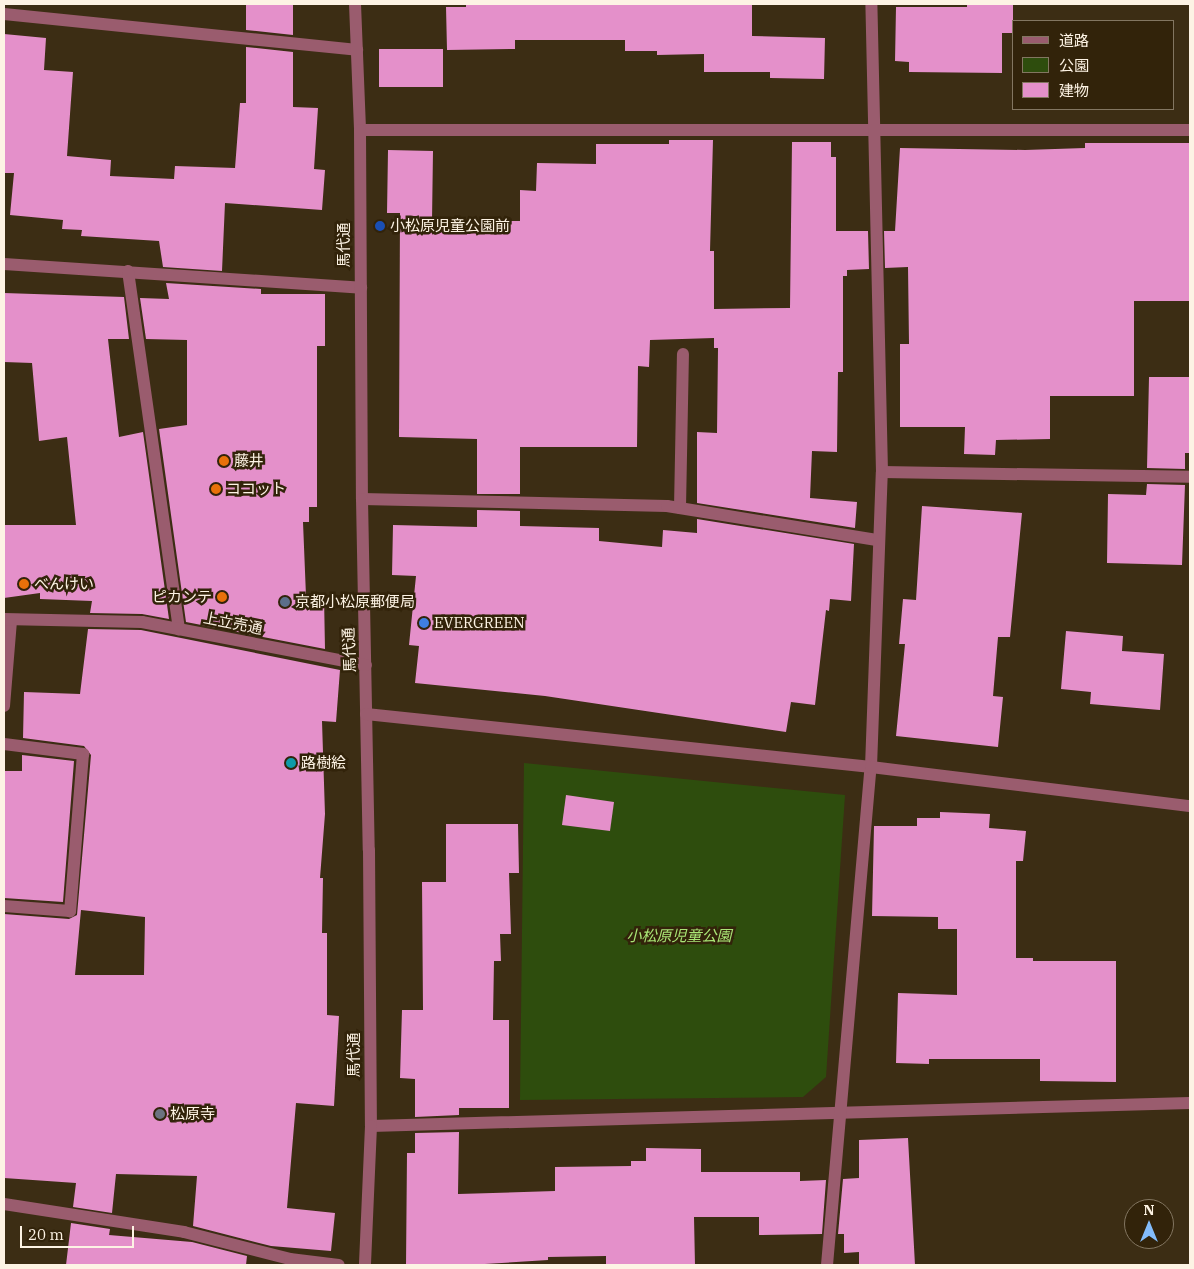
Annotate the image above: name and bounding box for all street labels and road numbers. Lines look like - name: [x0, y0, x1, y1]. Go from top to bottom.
- street label: 馬代通: [335, 223, 353, 267]
- street label: 上立売通: [202, 608, 264, 638]
- street label: 馬代通: [339, 627, 359, 673]
- street label: 馬代通: [345, 1033, 363, 1077]

